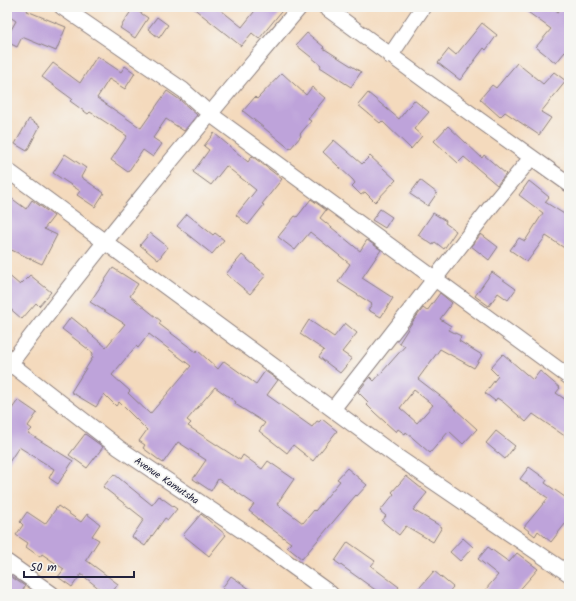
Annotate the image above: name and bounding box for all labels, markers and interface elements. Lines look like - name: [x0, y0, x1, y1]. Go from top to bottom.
- street label: Avenue Kamutsha: [131, 453, 202, 509]
- scale bar: [24, 553, 134, 579]
- text: 50 m: [30, 558, 57, 577]

